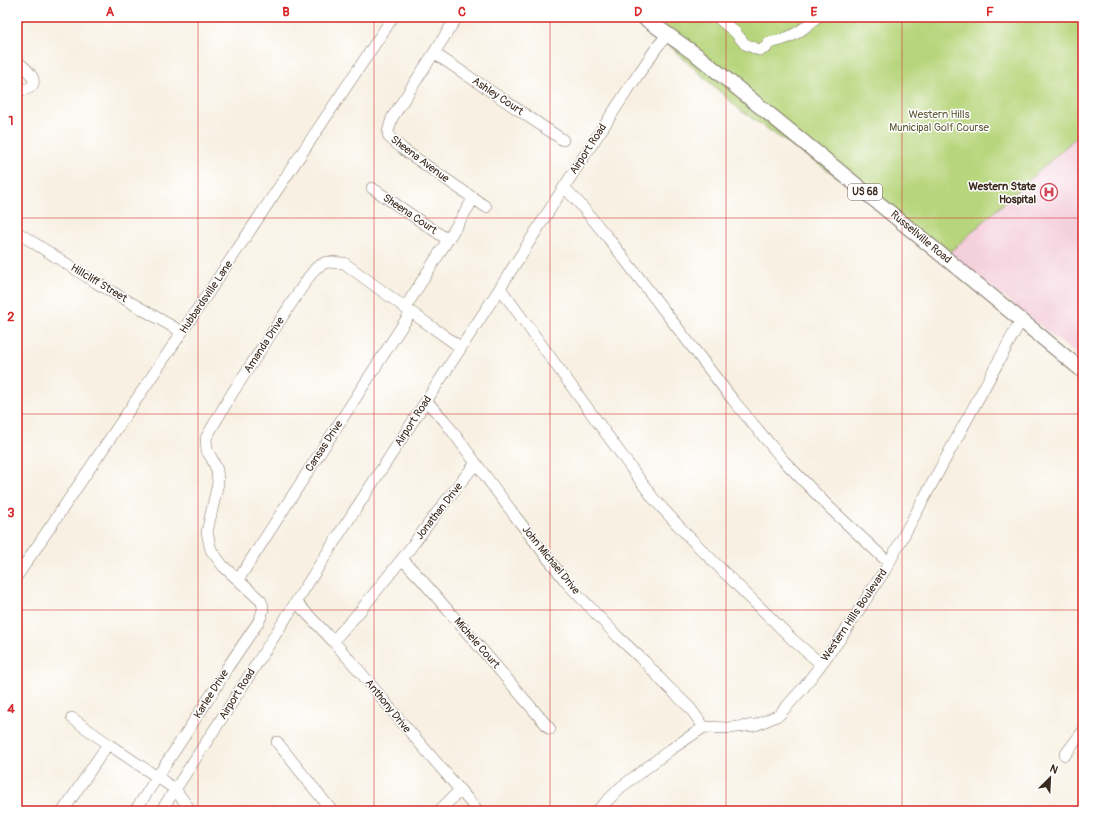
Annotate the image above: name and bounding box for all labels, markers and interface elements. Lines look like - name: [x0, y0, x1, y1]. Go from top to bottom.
- text: A: [106, 4, 115, 20]
- text: B: [282, 4, 290, 20]
- text: C: [458, 4, 466, 20]
- text: D: [634, 4, 642, 20]
- text: E: [811, 4, 818, 20]
- text: F: [986, 4, 994, 20]
- street label: Ashley Court: [470, 74, 527, 118]
- park label: Western Hills Municipal Golf Course: [889, 108, 989, 134]
- text: 1: [8, 113, 14, 129]
- street label: Airport Road: [567, 121, 609, 177]
- street label: Sheena Avenue: [388, 133, 452, 186]
- place label: Western State Hospital: [968, 180, 1037, 206]
- hospital icon: Western State Hospital: [1039, 182, 1059, 202]
- road number: US 68: [848, 184, 882, 200]
- street label: Sheena Court: [380, 191, 440, 237]
- street label: Russellville Road: [888, 208, 954, 266]
- street label: Hubbardsville Lane: [177, 258, 235, 336]
- street label: Hillcliff Street: [68, 261, 130, 305]
- text: 2: [7, 309, 15, 325]
- street label: Amanda Drive: [241, 314, 287, 375]
- street label: Airport Road: [392, 393, 434, 449]
- street label: Cansas Drive: [303, 417, 346, 474]
- street label: Jonathan Drive: [413, 480, 466, 542]
- text: 3: [7, 505, 15, 521]
- street label: John Michael Drive: [519, 523, 583, 597]
- street label: Western Hills Boulevard: [818, 566, 890, 664]
- street label: Michele Court: [451, 615, 503, 671]
- street label: Airport Road: [216, 666, 258, 722]
- street label: Karlee Drive: [191, 667, 231, 721]
- street label: Anthony Drive: [362, 677, 414, 736]
- text: 4: [7, 701, 15, 717]
- north arrow: [1030, 758, 1070, 798]
- text: N: [1048, 762, 1060, 777]

